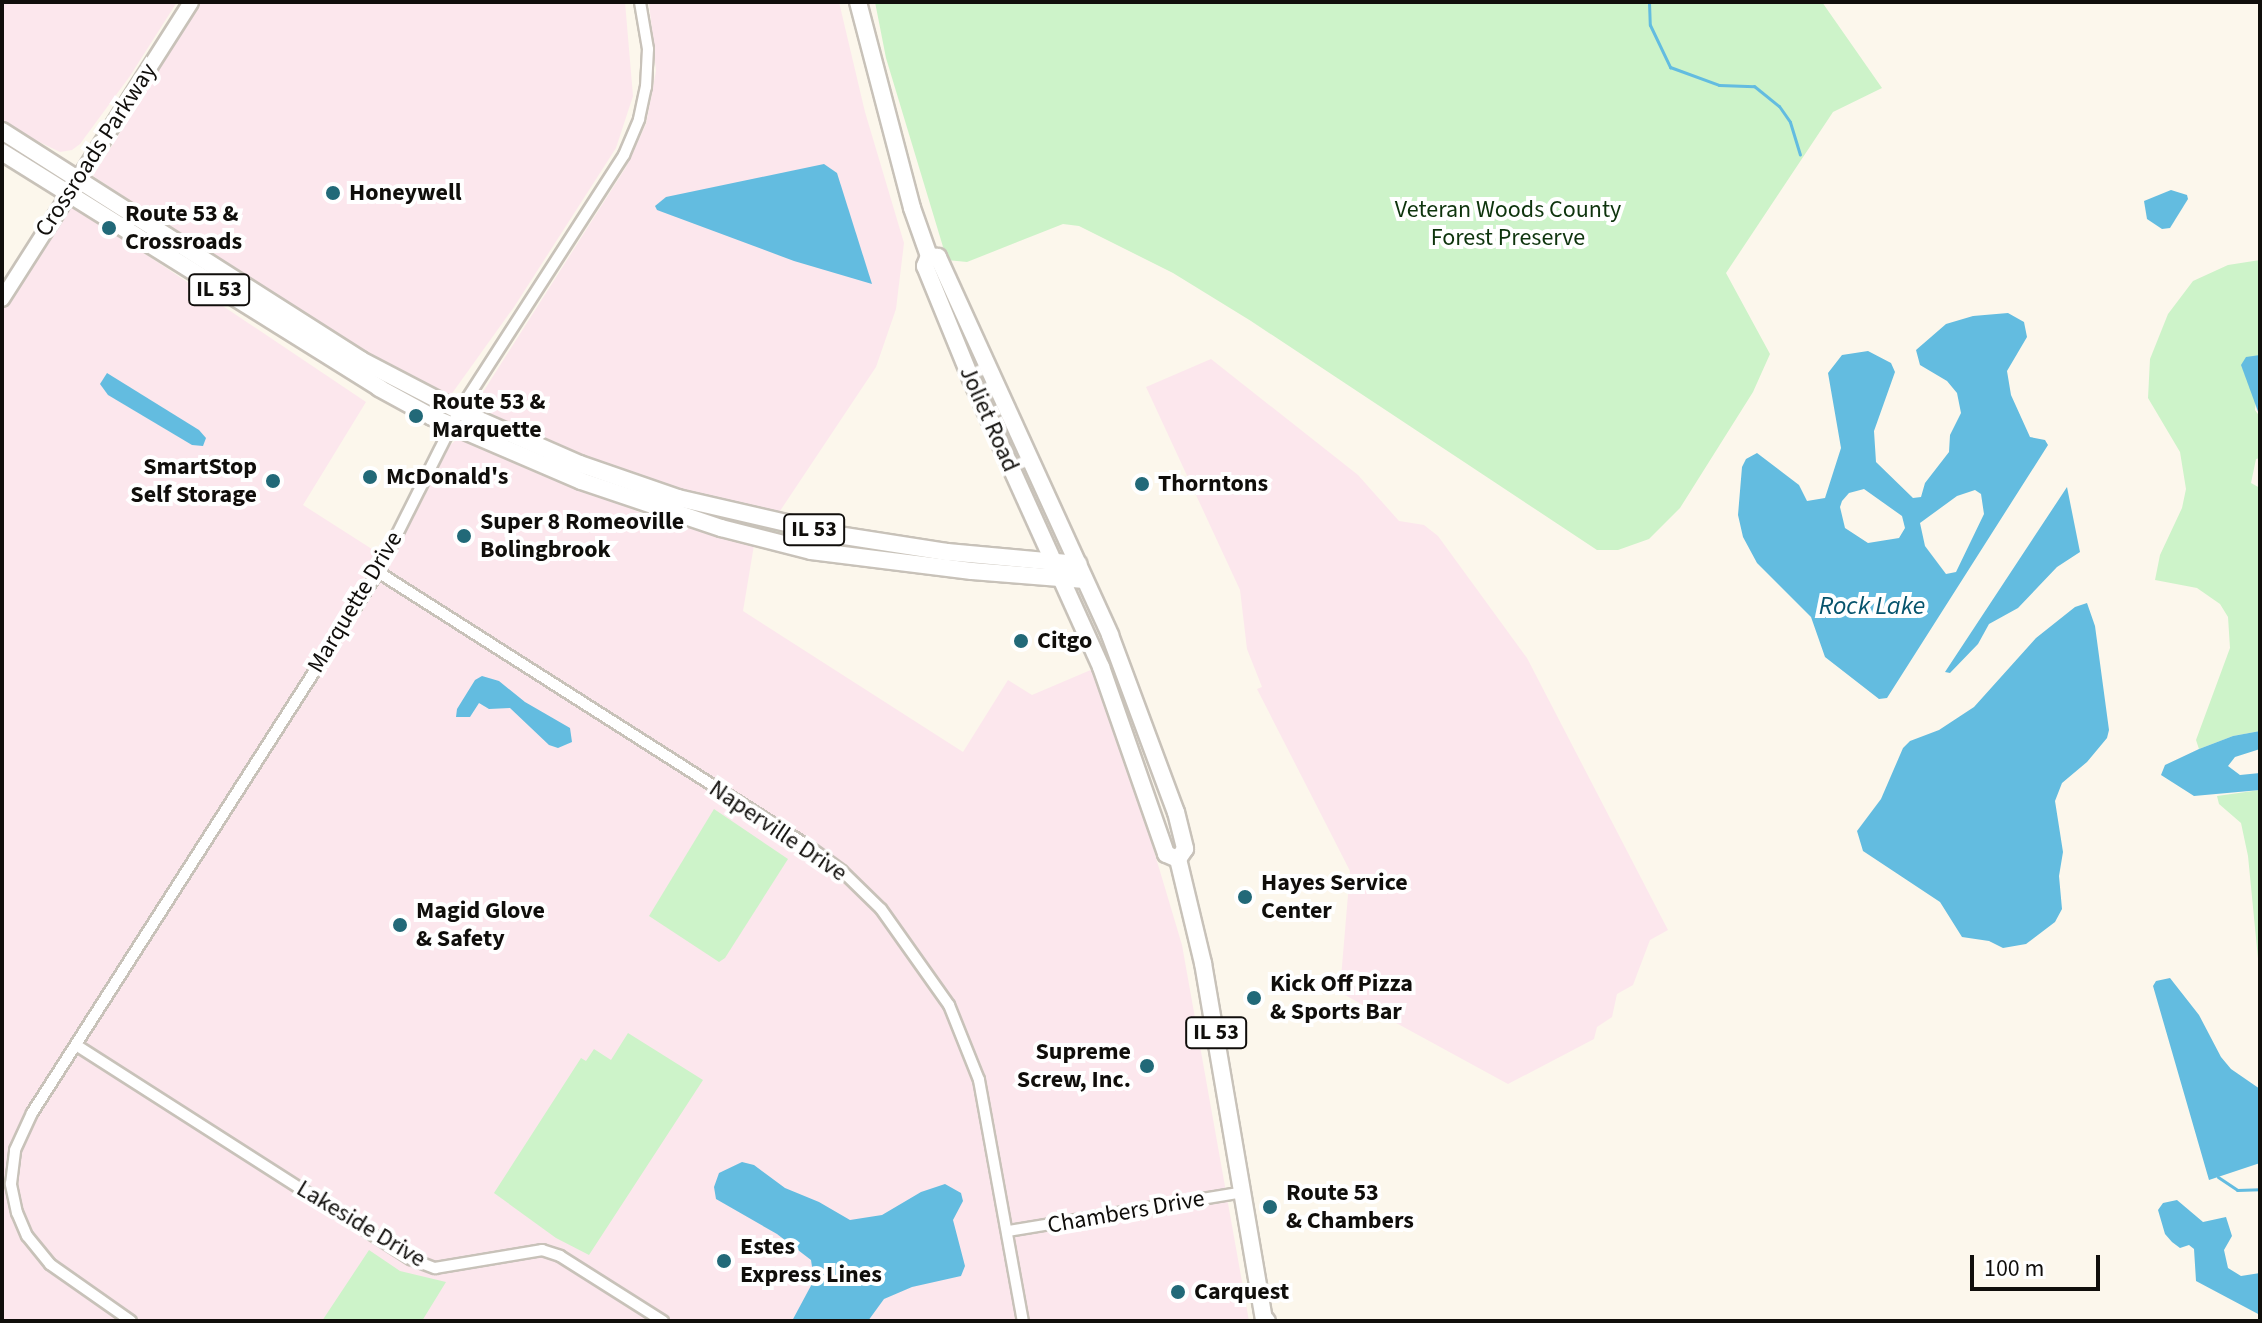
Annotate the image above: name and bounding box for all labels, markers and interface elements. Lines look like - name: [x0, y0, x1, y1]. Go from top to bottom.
- street label: Crossroads Parkway: [29, 58, 163, 242]
- place label: Honeywell: [349, 179, 462, 207]
- marker: Honeywell: [324, 184, 342, 202]
- park label: Veteran Woods County Forest Preserve: [1395, 196, 1621, 252]
- place label: Route 53 & Crossroads: [125, 200, 242, 256]
- marker: Route 53 & Crossroads: [100, 219, 118, 237]
- road number: IL 53: [187, 272, 251, 308]
- street label: Joliet Road: [953, 362, 1025, 476]
- place label: Route 53 & Marquette: [432, 388, 546, 444]
- marker: Route 53 & Marquette: [407, 407, 425, 425]
- place label: SmartStop Self Storage: [130, 453, 257, 509]
- place label: McDonald's: [386, 463, 508, 491]
- marker: McDonald's: [361, 468, 379, 486]
- place label: Thorntons: [1158, 470, 1268, 498]
- marker: SmartStop Self Storage: [264, 472, 282, 490]
- marker: Thorntons: [1133, 475, 1151, 493]
- place label: Super 8 Romeoville Bolingbrook: [480, 508, 684, 564]
- road number: IL 53: [782, 512, 846, 548]
- street label: Marquette Drive: [302, 526, 408, 678]
- marker: Super 8 Romeoville Bolingbrook: [455, 527, 473, 545]
- water label: Rock Lake: [1819, 590, 1925, 622]
- place label: Citgo: [1037, 627, 1092, 655]
- marker: Citgo: [1012, 632, 1030, 650]
- street label: Naperville Drive: [704, 774, 852, 888]
- place label: Hayes Service Center: [1261, 869, 1408, 925]
- marker: Hayes Service Center: [1236, 888, 1254, 906]
- place label: Magid Glove & Safety: [416, 897, 545, 953]
- marker: Magid Glove & Safety: [391, 916, 409, 934]
- place label: Kick Off Pizza & Sports Bar: [1270, 970, 1413, 1026]
- marker: Kick Off Pizza & Sports Bar: [1245, 989, 1263, 1007]
- road number: IL 53: [1184, 1015, 1248, 1051]
- place label: Supreme Screw, Inc.: [1017, 1038, 1131, 1094]
- marker: Supreme Screw, Inc.: [1138, 1057, 1156, 1075]
- street label: Lakeside Drive: [291, 1174, 431, 1274]
- place label: Route 53 & Chambers: [1286, 1179, 1414, 1235]
- street label: Chambers Drive: [1045, 1184, 1207, 1240]
- marker: Route 53 & Chambers: [1261, 1198, 1279, 1216]
- place label: Estes Express Lines: [740, 1233, 882, 1289]
- scale bar: [1974, 1239, 2104, 1289]
- text: 100 m: [1984, 1251, 2044, 1286]
- marker: Estes Express Lines: [715, 1252, 733, 1270]
- place label: Carquest: [1194, 1278, 1289, 1306]
- marker: Carquest: [1169, 1283, 1187, 1301]

